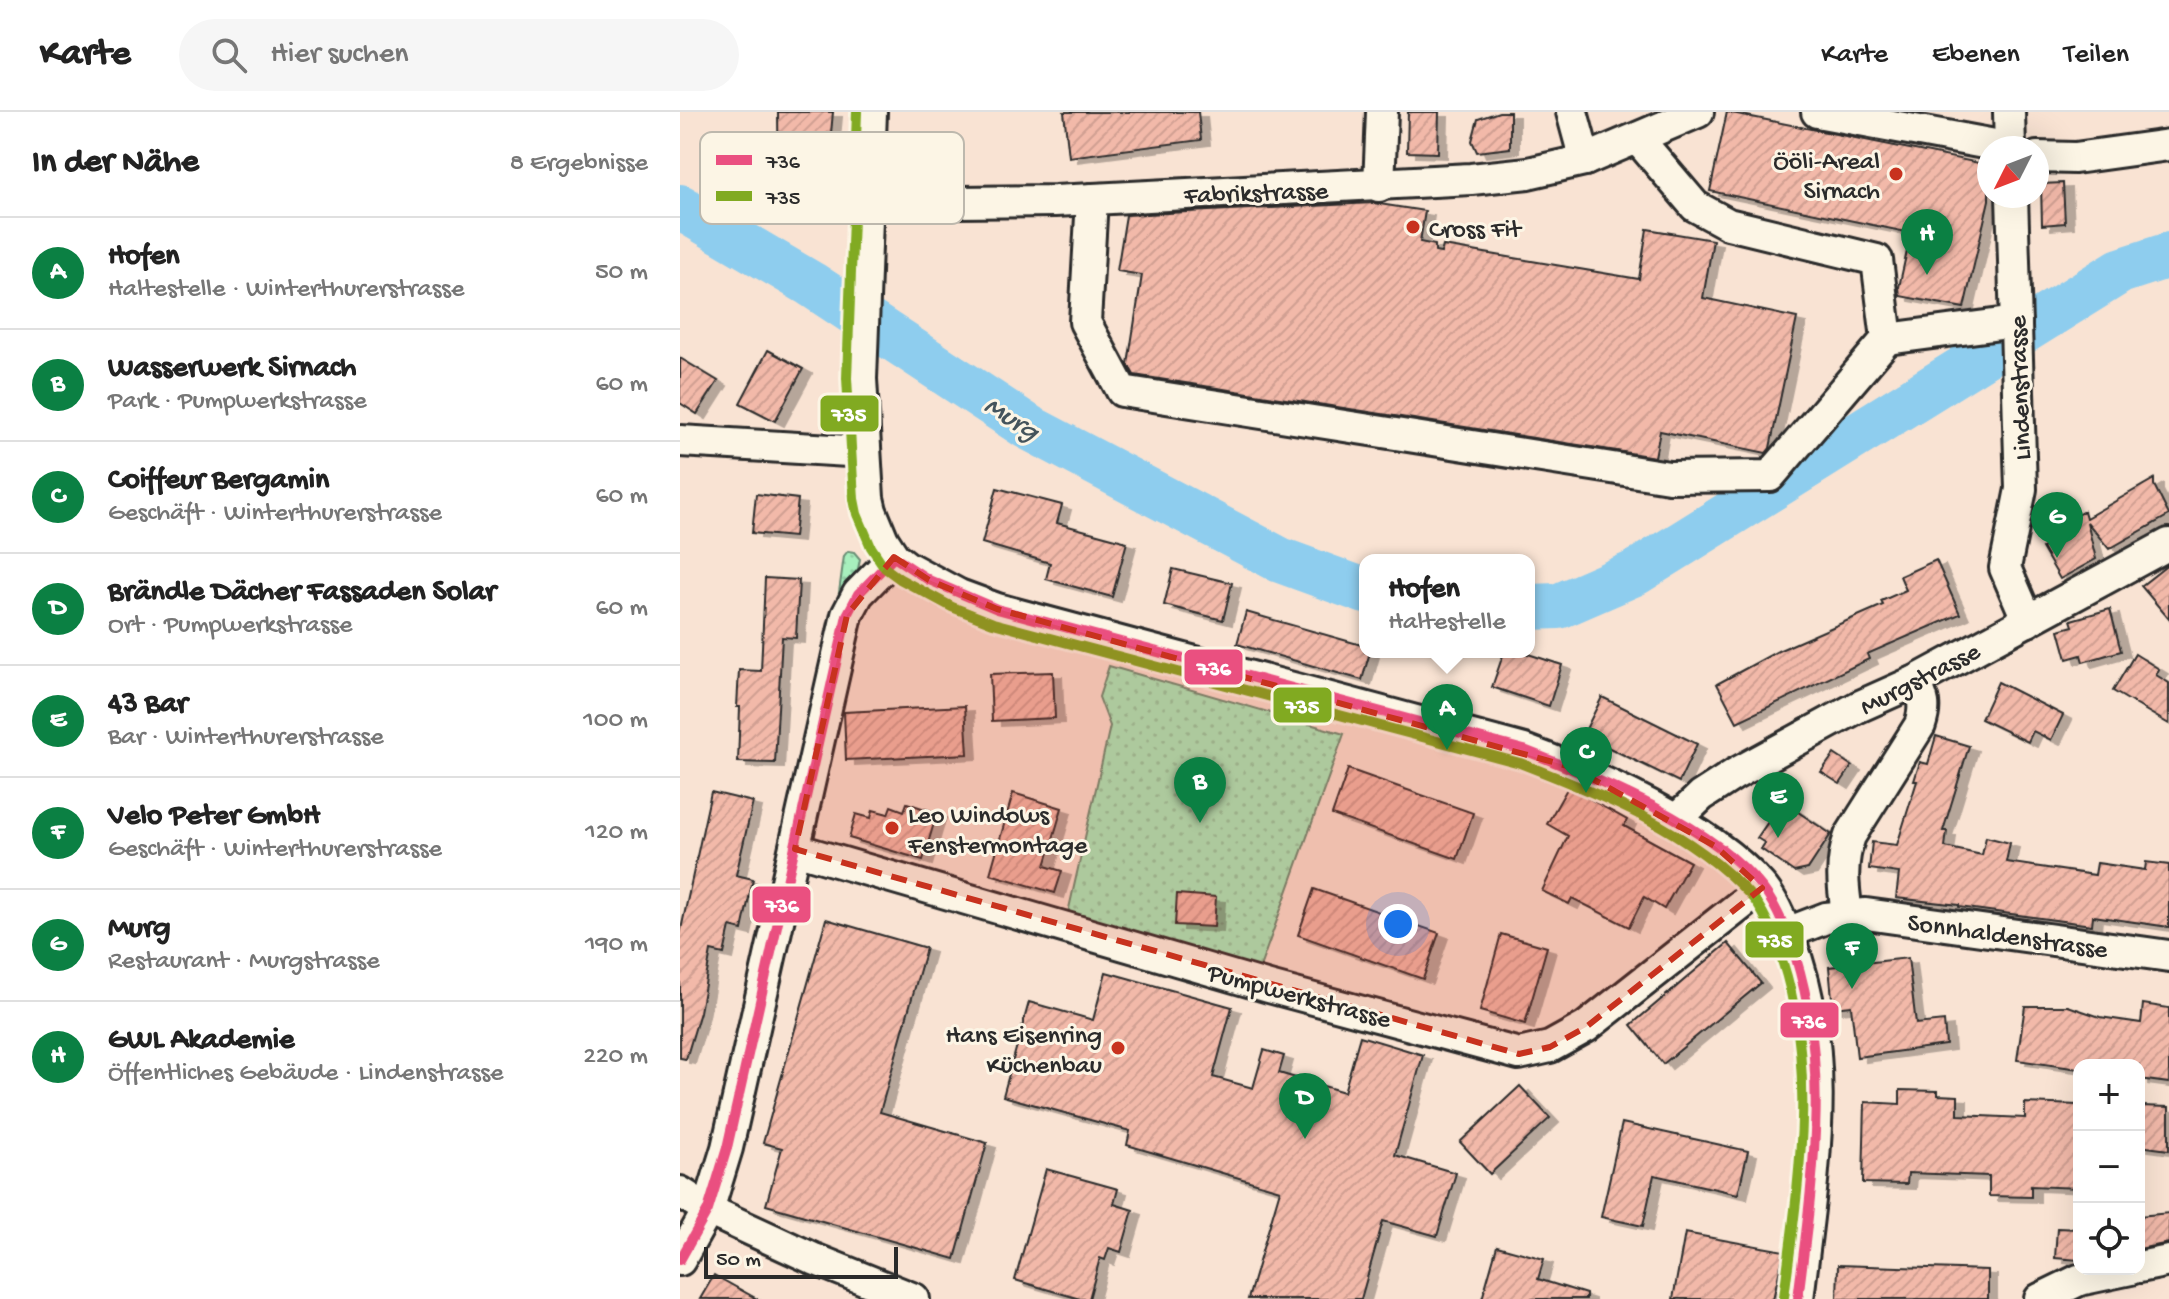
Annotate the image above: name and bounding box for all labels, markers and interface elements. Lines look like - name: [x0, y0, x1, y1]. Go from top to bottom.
- search box: [179, 19, 739, 91]
- text: Karte: [40, 33, 131, 77]
- icon: search: [207, 33, 251, 77]
- text: Hier suchen: [271, 38, 409, 73]
- text: Karte: [1821, 39, 1888, 72]
- text: Ebenen: [1932, 39, 2020, 72]
- text: Teilen: [2064, 39, 2129, 72]
- legend: [700, 132, 964, 224]
- north arrow: [1977, 136, 2049, 208]
- text: In der Nähe: [32, 144, 199, 184]
- place label: Ööli-Areal Sirnach: [1773, 148, 1880, 209]
- text: 8 Ergebnisse: [510, 149, 648, 180]
- text: 736: [765, 151, 801, 177]
- marker: Ööli-Areal Sirnach: [1887, 165, 1905, 183]
- street label: Fabrikstrasse: [1183, 177, 1329, 214]
- text: 735: [765, 187, 800, 213]
- pin: H: [1901, 209, 1953, 275]
- place label: Cross Fit: [1429, 216, 1523, 247]
- marker: Cross Fit: [1404, 218, 1422, 236]
- text: Hofen: [108, 240, 180, 275]
- text: A: [50, 258, 66, 289]
- text: 50 m: [595, 258, 648, 289]
- text: Haltestelle · Winterthurerstrasse: [108, 275, 464, 306]
- street label: Lindenstrasse: [2004, 314, 2041, 461]
- text: Wasserwerk Sirnach: [108, 352, 356, 387]
- text: B: [51, 370, 65, 401]
- text: 60 m: [595, 370, 648, 401]
- text: Park · Pumpwerkstrasse: [108, 387, 367, 418]
- water label: Murg: [977, 390, 1046, 450]
- line badge: 735: [819, 394, 880, 433]
- text: 735: [831, 404, 867, 430]
- text: Coiffeur Bergamin: [108, 464, 329, 499]
- text: C: [51, 482, 65, 513]
- text: 60 m: [595, 482, 648, 513]
- pin: G: [2031, 492, 2083, 558]
- text: Geschäft · Winterthurerstrasse: [108, 499, 442, 530]
- popup: [1359, 554, 1535, 658]
- text: Hofen: [1388, 573, 1460, 608]
- text: Brändle Dächer Fassaden Solar: [108, 576, 496, 611]
- text: D: [50, 594, 66, 625]
- text: 60 m: [595, 594, 648, 625]
- text: Haltestelle: [1388, 608, 1506, 639]
- text: Ort · Pumpwerkstrasse: [108, 611, 353, 642]
- street label: Murgstrasse: [1856, 637, 1987, 724]
- line badge: 736: [1183, 648, 1244, 686]
- text: 736: [1196, 658, 1232, 684]
- pin: A: [1421, 684, 1473, 750]
- line badge: 735: [1272, 686, 1333, 724]
- text: 43 Bar: [108, 688, 187, 723]
- text: 735: [1284, 696, 1320, 722]
- text: E: [50, 706, 66, 737]
- text: 100 m: [583, 706, 648, 737]
- text: Bar · Winterthurerstrasse: [108, 723, 384, 754]
- pin: C: [1560, 727, 1612, 793]
- pin: B: [1174, 757, 1226, 823]
- pin: E: [1752, 772, 1804, 838]
- text: Velo Peter GmbH: [108, 800, 320, 835]
- place label: Leo Windows Fenstermontage: [907, 802, 1088, 863]
- text: F: [51, 818, 65, 849]
- text: 120 m: [585, 818, 648, 849]
- marker: Leo Windows Fenstermontage: [883, 819, 901, 837]
- text: Geschäft · Winterthurerstrasse: [108, 835, 442, 866]
- line badge: 736: [751, 885, 812, 924]
- text: 736: [764, 895, 800, 921]
- your location: [1378, 904, 1418, 944]
- street label: Sonnhaldenstrasse: [1905, 909, 2110, 968]
- text: Murg: [108, 912, 171, 947]
- line badge: 735: [1744, 920, 1805, 959]
- pin: F: [1826, 923, 1878, 989]
- text: G: [50, 930, 66, 961]
- text: 190 m: [585, 930, 648, 961]
- text: 735: [1757, 930, 1793, 956]
- text: Restaurant · Murgstrasse: [108, 947, 380, 978]
- street label: Pumpwerkstrasse: [1203, 959, 1394, 1038]
- line badge: 736: [1779, 1001, 1840, 1039]
- text: 736: [1791, 1011, 1827, 1037]
- place label: Hans Eisenring Küchenbau: [945, 1022, 1102, 1083]
- text: GWL Akademie: [108, 1024, 295, 1059]
- marker: Hans Eisenring Küchenbau: [1109, 1039, 1127, 1057]
- text: H: [51, 1042, 65, 1073]
- text: 220 m: [583, 1042, 648, 1073]
- text: Öffentliches Gebäude · Lindenstrasse: [108, 1059, 503, 1090]
- map controls: [2073, 1059, 2145, 1275]
- button: +: [2073, 1059, 2145, 1131]
- pin: D: [1279, 1073, 1331, 1139]
- button: −: [2073, 1131, 2145, 1203]
- button: locate: [2073, 1203, 2145, 1275]
- scale bar: [704, 1243, 898, 1279]
- text: 50 m: [716, 1248, 761, 1274]

